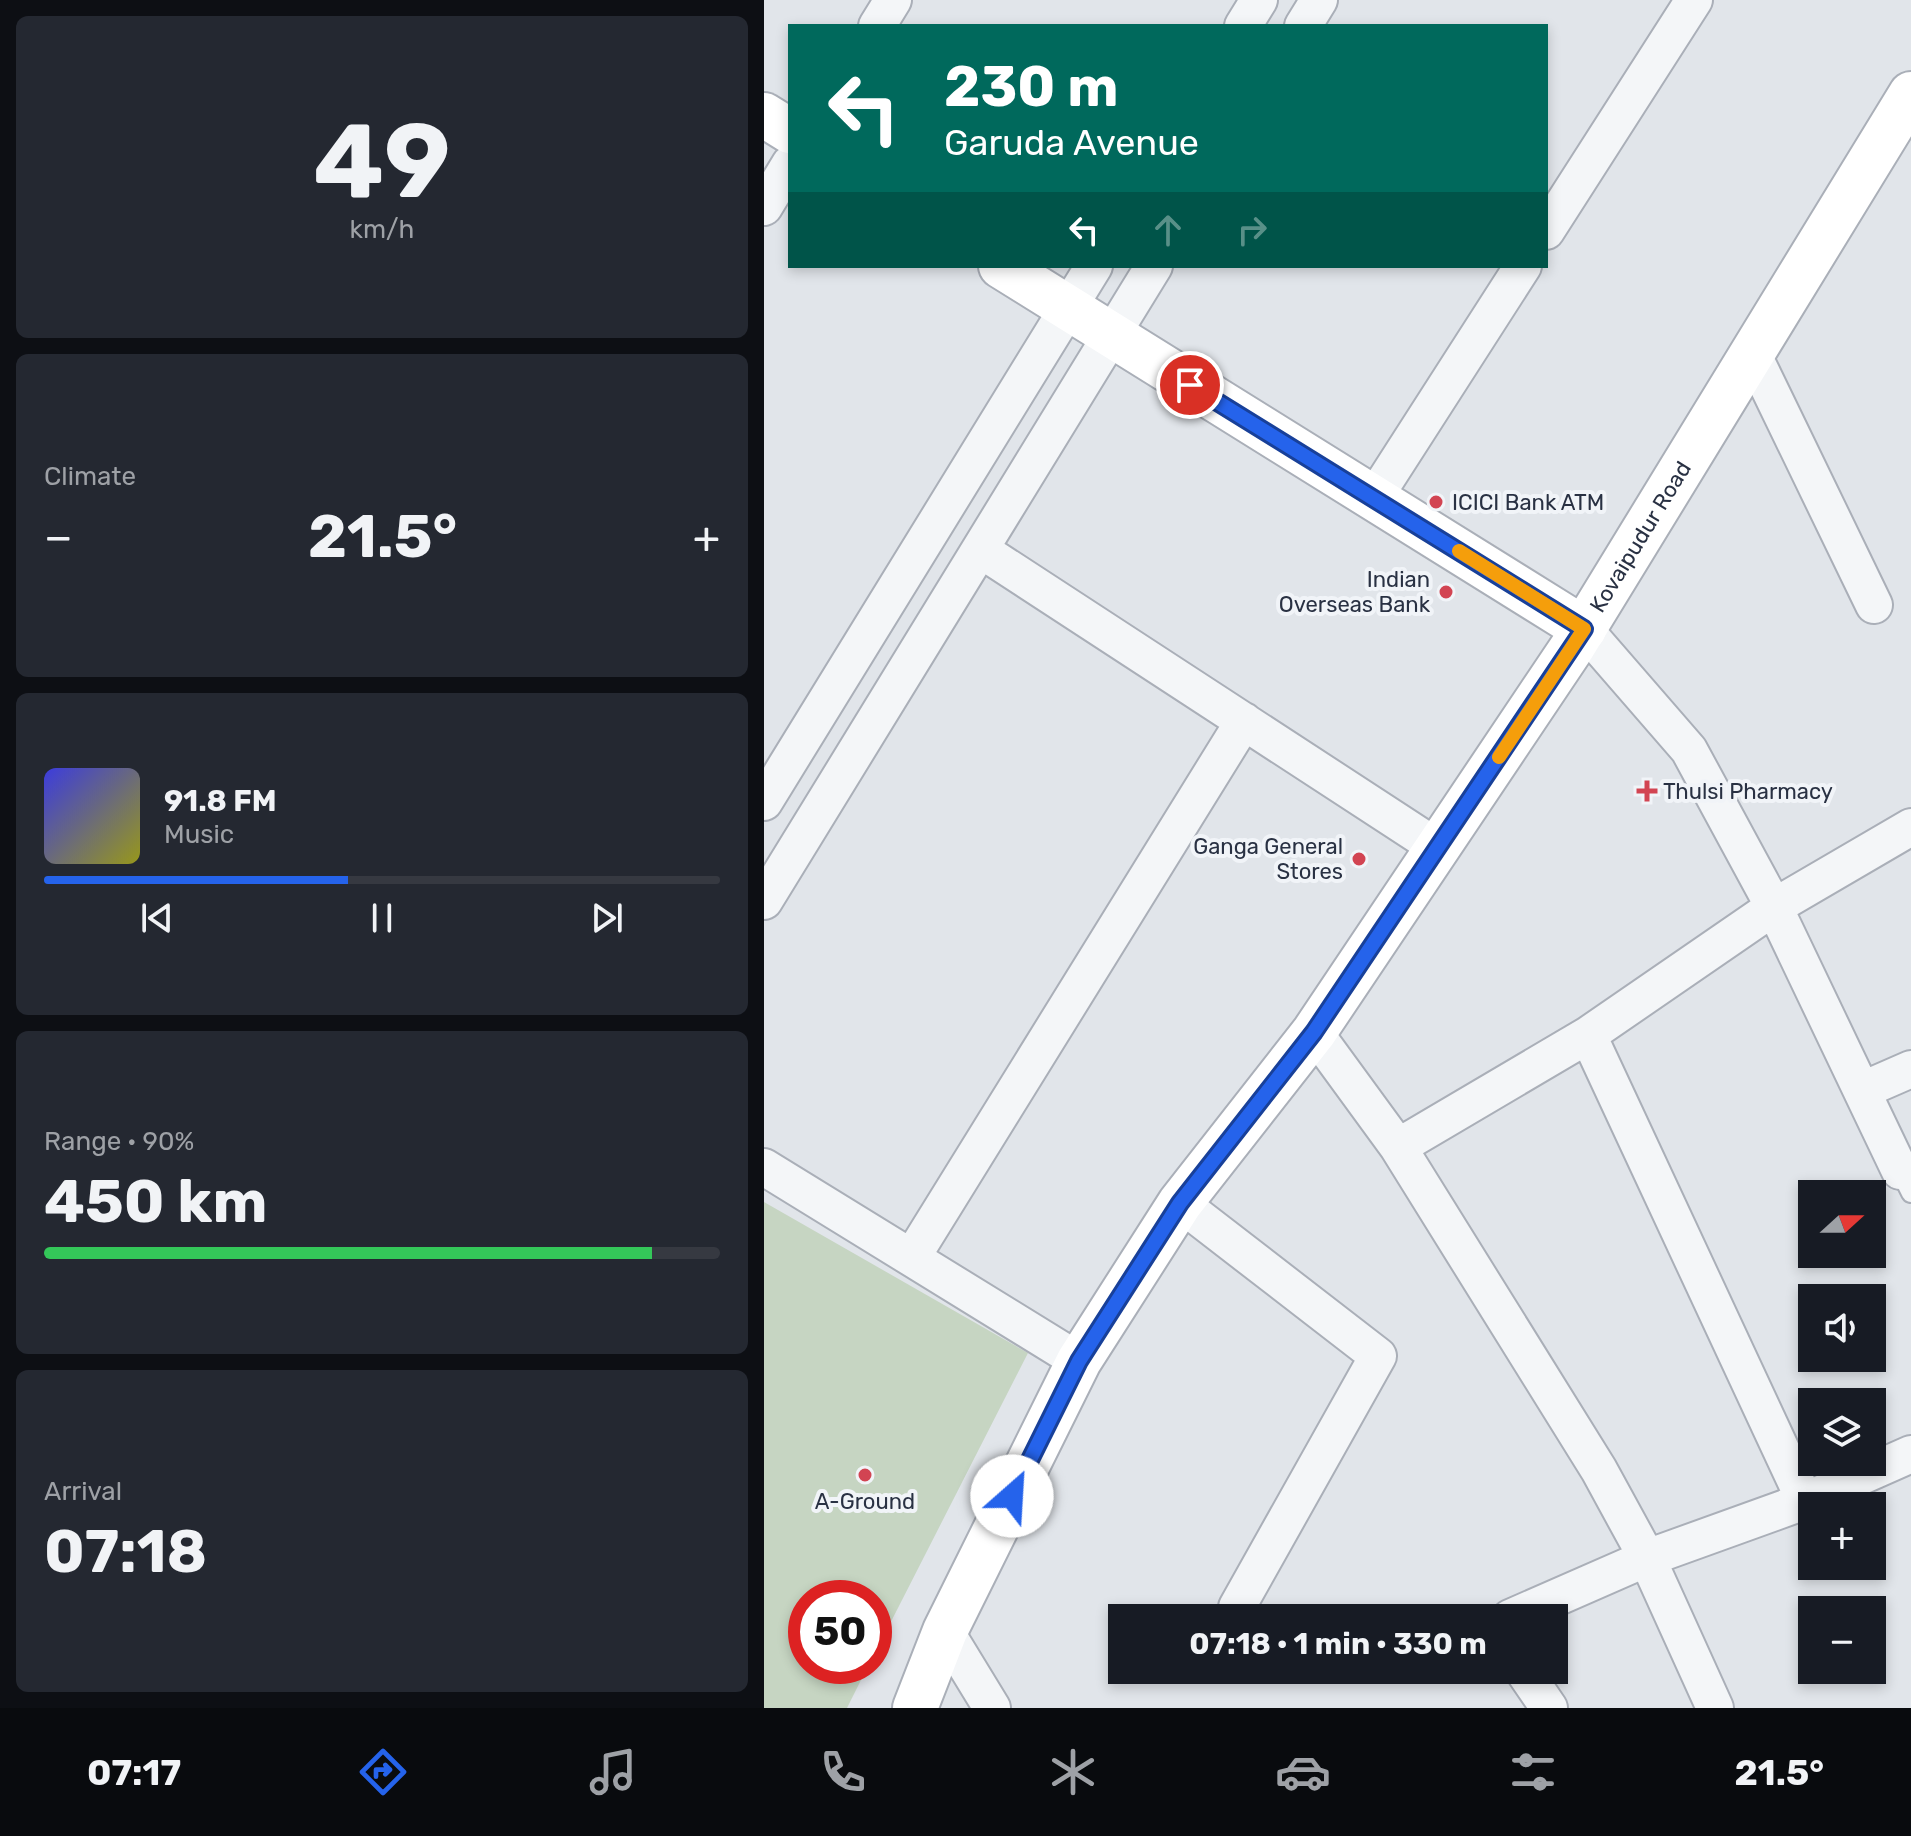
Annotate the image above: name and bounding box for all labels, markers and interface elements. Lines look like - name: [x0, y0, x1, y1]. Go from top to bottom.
- text: 230 m: [944, 54, 1119, 120]
- icon: left: [812, 56, 916, 160]
- text: 49: [313, 100, 451, 223]
- text: Garuda Avenue: [944, 121, 1199, 164]
- icon: left: [1062, 208, 1106, 252]
- icon: ahead: [1146, 208, 1190, 252]
- icon: right: [1230, 208, 1274, 252]
- text: km/h: [350, 214, 414, 245]
- pin: [1156, 351, 1224, 419]
- icon: arrive: [1168, 363, 1212, 407]
- street label: Kovaipudur Road: [1584, 456, 1697, 617]
- text: Climate: [44, 461, 136, 492]
- place label: ICICI Bank ATM: [1452, 489, 1604, 516]
- marker: ICICI Bank ATM: [1427, 493, 1445, 511]
- text: 21.5°: [308, 501, 457, 572]
- text: −: [44, 511, 73, 563]
- text: +: [693, 511, 720, 563]
- place label: Indian Overseas Bank: [1279, 566, 1431, 618]
- marker: Indian Overseas Bank: [1437, 583, 1455, 601]
- place label: Thulsi Pharmacy: [1663, 778, 1833, 805]
- marker: Thulsi Pharmacy: [1638, 782, 1656, 800]
- text: 91.8 FM: [164, 783, 277, 819]
- text: Music: [164, 819, 234, 850]
- place label: Ganga General Stores: [1193, 833, 1343, 885]
- marker: Ganga General Stores: [1350, 850, 1368, 868]
- icon: previous: [135, 896, 179, 940]
- icon: pause: [360, 896, 404, 940]
- icon: next: [585, 896, 629, 940]
- text: Range · 90%: [44, 1126, 194, 1157]
- text: 450 km: [44, 1166, 267, 1237]
- north arrow: [1798, 1180, 1886, 1268]
- map controls: [1798, 1180, 1886, 1684]
- button: sound: [1798, 1284, 1886, 1372]
- button: layers: [1798, 1388, 1886, 1476]
- position arrow: [970, 1454, 1054, 1538]
- marker: A-Ground: [856, 1466, 874, 1484]
- text: Arrival: [44, 1476, 122, 1507]
- place label: A-Ground: [815, 1488, 915, 1515]
- button: +: [1798, 1492, 1886, 1580]
- text: 07:18: [44, 1516, 207, 1587]
- speed limit sign: 50: [788, 1580, 892, 1684]
- button: −: [1798, 1596, 1886, 1684]
- text: 07:18 · 1 min · 330 m: [1189, 1626, 1487, 1662]
- icon: directions: [355, 1744, 411, 1800]
- icon: music: [585, 1744, 641, 1800]
- icon: phone: [815, 1744, 871, 1800]
- icon: climate: [1045, 1744, 1101, 1800]
- icon: car: [1275, 1744, 1331, 1800]
- icon: filters: [1505, 1744, 1561, 1800]
- text: 07:17: [87, 1751, 181, 1794]
- text: 21.5°: [1734, 1751, 1824, 1794]

